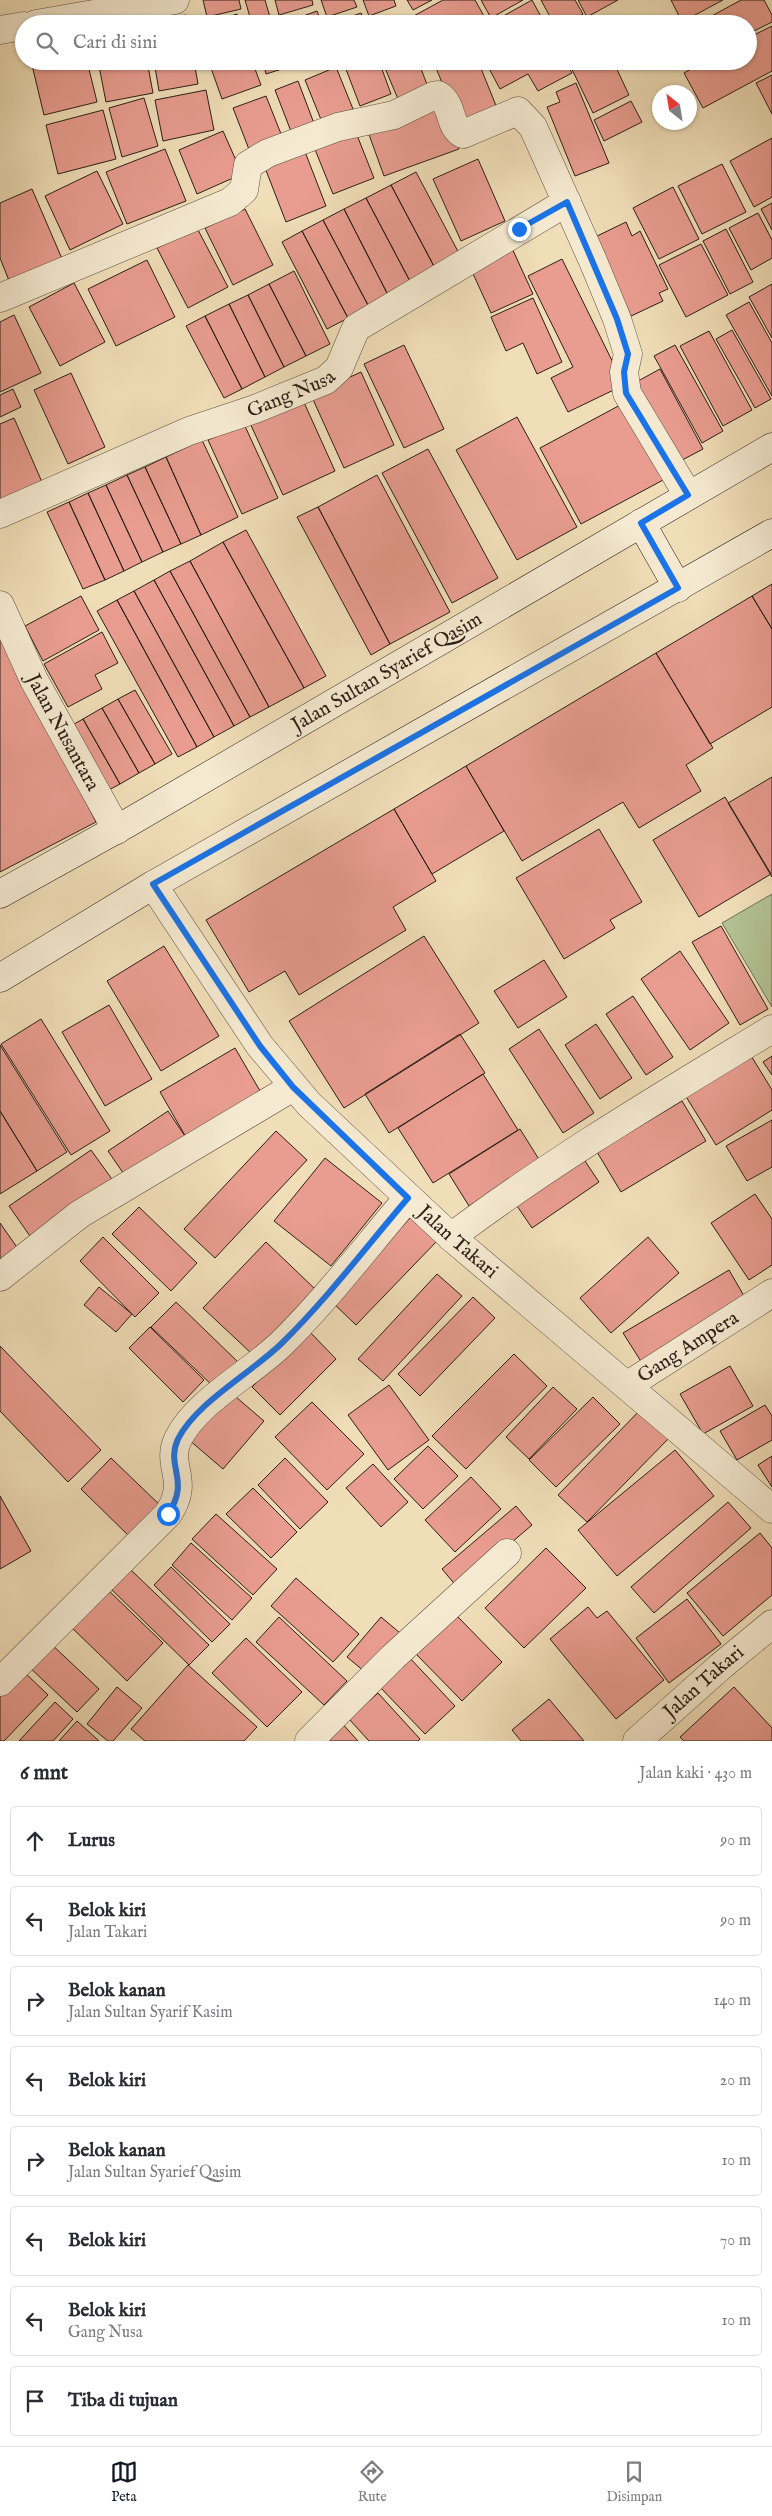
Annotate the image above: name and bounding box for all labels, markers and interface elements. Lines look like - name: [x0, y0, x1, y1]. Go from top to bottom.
- search box: [15, 15, 757, 70]
- icon: search: [33, 29, 61, 57]
- text: Cari di sini: [73, 31, 157, 55]
- north arrow: [652, 85, 697, 130]
- route end: [508, 218, 531, 241]
- street label: Gang Nusa: [243, 365, 341, 423]
- street label: Jalan Sultan Syarief Qasim: [285, 606, 487, 738]
- street label: Jalan Nusantara: [19, 668, 106, 796]
- street label: Jalan Takari: [411, 1198, 503, 1284]
- street label: Gang Ampera: [632, 1305, 743, 1388]
- route start: [157, 1503, 180, 1526]
- street label: Jalan Takari: [657, 1640, 749, 1725]
- text: 6 mnt: [20, 1760, 68, 1787]
- text: Jalan kaki · 430 m: [639, 1764, 752, 1784]
- icon: ahead: [21, 1827, 49, 1855]
- text: Lurus: [68, 1829, 115, 1853]
- text: 90 m: [720, 1831, 751, 1851]
- text: Belok kiri: [68, 1899, 146, 1923]
- icon: left: [21, 1907, 49, 1935]
- text: 90 m: [720, 1911, 751, 1931]
- text: Jalan Takari: [68, 1923, 147, 1943]
- text: Belok kanan: [68, 1979, 166, 2003]
- icon: right: [21, 1987, 49, 2015]
- text: 140 m: [713, 1991, 751, 2011]
- text: Jalan Sultan Syarif Kasim: [68, 2003, 233, 2023]
- icon: left: [21, 2067, 49, 2095]
- text: Belok kiri: [68, 2069, 146, 2093]
- text: 20 m: [720, 2071, 751, 2091]
- text: Belok kanan: [68, 2139, 166, 2163]
- icon: right: [21, 2147, 49, 2175]
- text: 10 m: [721, 2151, 751, 2171]
- text: Jalan Sultan Syarief Qasim: [68, 2163, 241, 2183]
- icon: left: [21, 2227, 49, 2255]
- text: Belok kiri: [68, 2229, 146, 2253]
- text: 70 m: [720, 2231, 751, 2251]
- text: Belok kiri: [68, 2299, 146, 2323]
- icon: left: [21, 2307, 49, 2335]
- text: 10 m: [721, 2311, 751, 2331]
- text: Gang Nusa: [68, 2323, 143, 2343]
- icon: arrive: [21, 2387, 49, 2415]
- text: Tiba di tujuan: [68, 2389, 178, 2413]
- tab: Peta: [110, 2458, 138, 2506]
- tab: Rute: [358, 2458, 387, 2506]
- tab: Disimpan: [607, 2458, 662, 2506]

